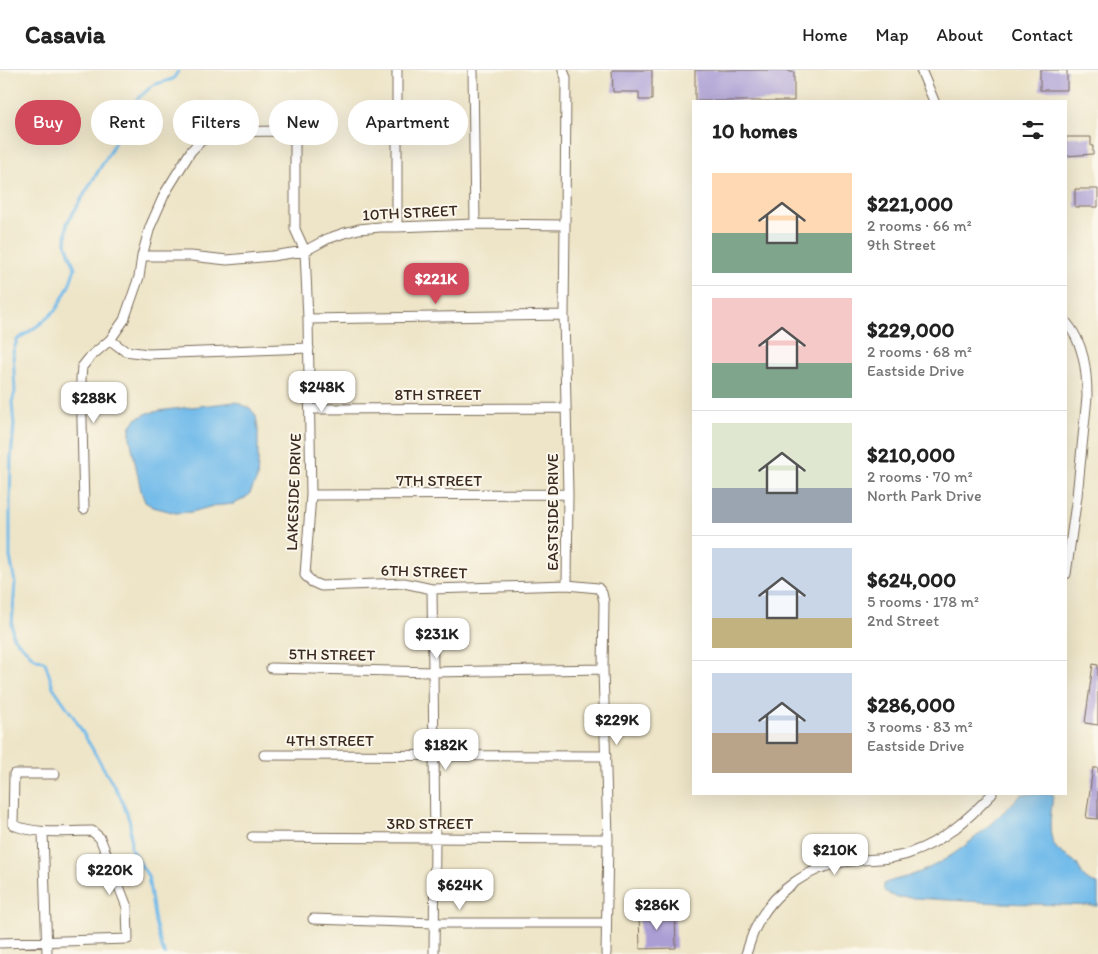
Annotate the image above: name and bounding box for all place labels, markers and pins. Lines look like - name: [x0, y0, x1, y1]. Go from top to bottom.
- pin: $221K: [401, 262, 471, 305]
- pin: $248K: [287, 370, 357, 413]
- pin: $288K: [59, 382, 129, 424]
- pin: $231K: [402, 618, 472, 660]
- pin: $229K: [582, 704, 652, 746]
- pin: $182K: [411, 728, 481, 771]
- pin: $210K: [800, 834, 870, 876]
- pin: $220K: [75, 854, 145, 896]
- pin: $624K: [425, 868, 495, 911]
- pin: $286K: [622, 888, 692, 931]

